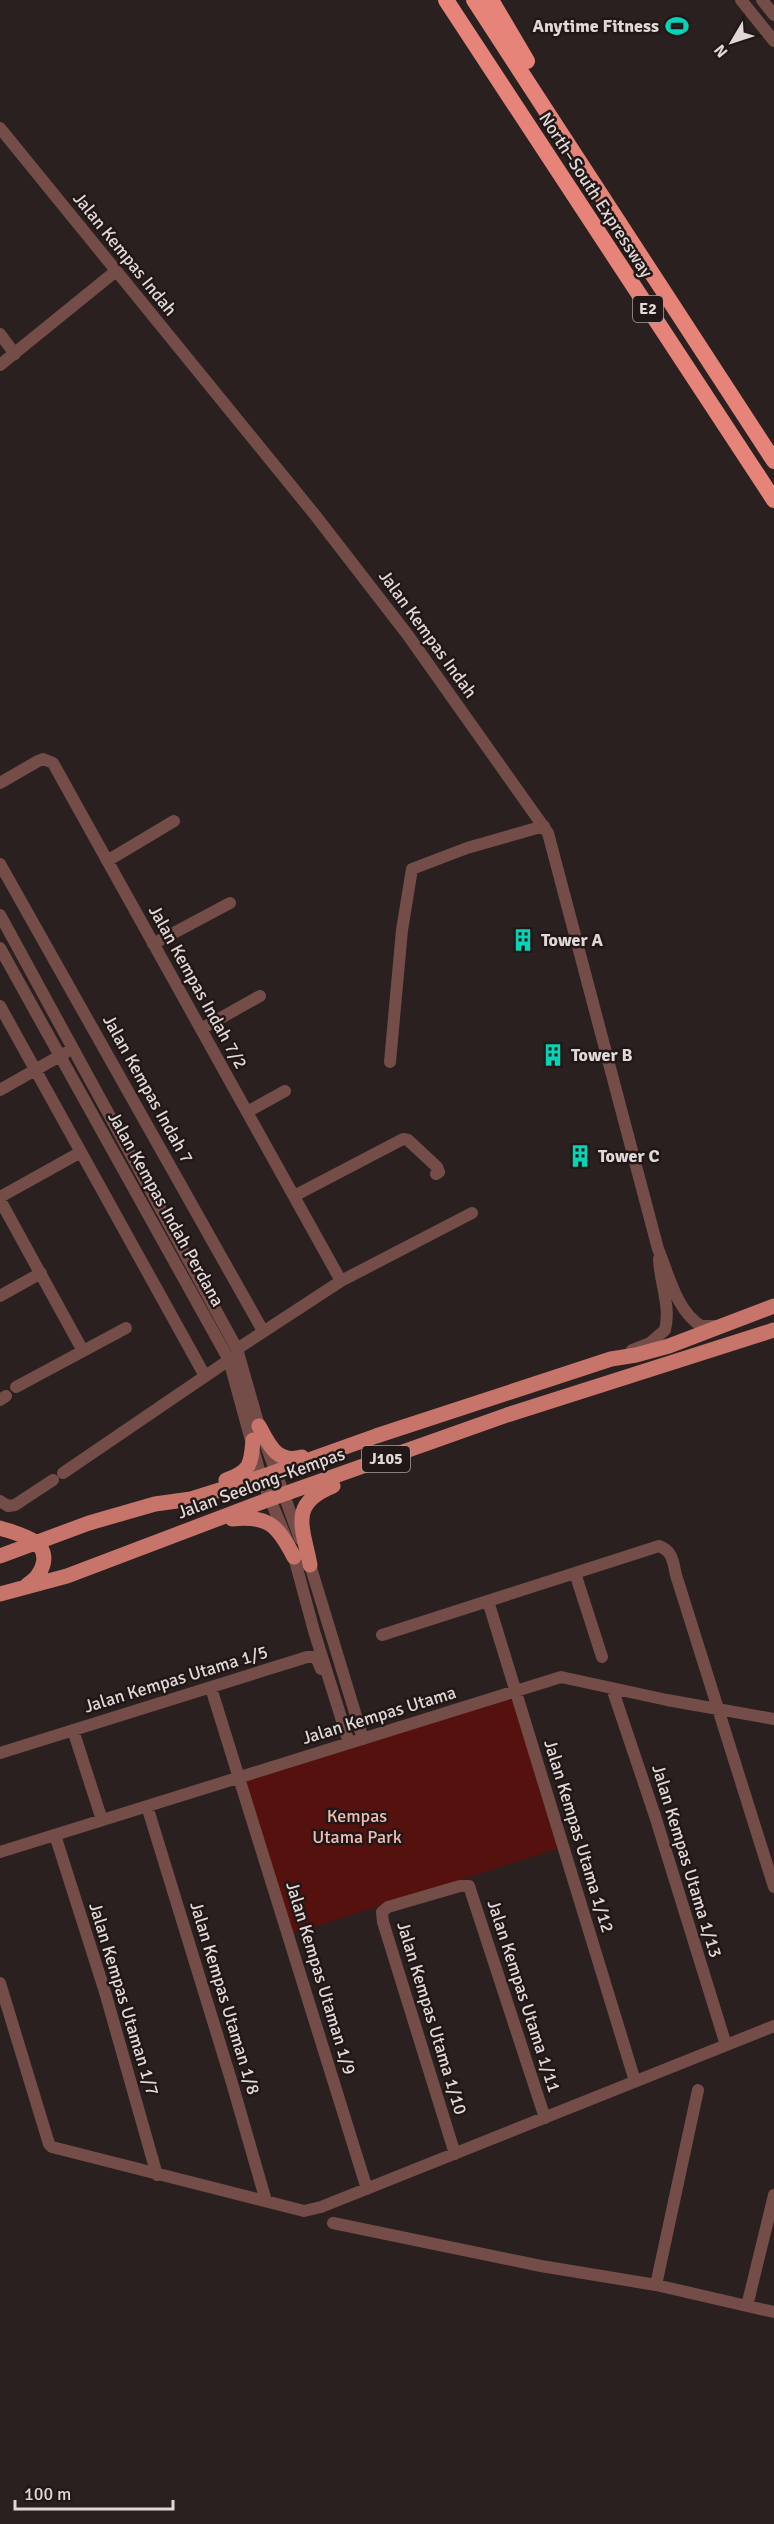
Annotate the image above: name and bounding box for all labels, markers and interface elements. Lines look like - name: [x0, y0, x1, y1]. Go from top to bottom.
- north arrow: [702, 12, 762, 72]
- sports icon: Anytime Fitness: [664, 13, 690, 39]
- place label: Anytime Fitness: [532, 15, 659, 37]
- text: N: [710, 40, 732, 61]
- street label: North–South Expressway: [534, 108, 658, 282]
- street label: Jalan Kempas Indah: [68, 188, 182, 320]
- road number: E2: [633, 296, 663, 322]
- street label: Jalan Kempas Indah: [374, 566, 482, 702]
- street label: Jalan Kempas Indah 7/2: [144, 901, 252, 1073]
- building icon: Tower A: [510, 927, 536, 953]
- place label: Tower A: [541, 929, 603, 951]
- street label: Jalan Kempas Indah 7: [98, 1011, 198, 1167]
- building icon: Tower B: [540, 1042, 566, 1068]
- place label: Tower B: [571, 1044, 633, 1066]
- street label: Jalan Kempas Indah Perdana: [103, 1108, 229, 1310]
- building icon: Tower C: [567, 1143, 593, 1169]
- place label: Tower C: [598, 1145, 659, 1167]
- street label: Jalan Seelong–Kempas: [174, 1442, 348, 1524]
- road number: J105: [362, 1446, 410, 1472]
- street label: Jalan Kempas Utama 1/5: [81, 1641, 271, 1717]
- street label: Jalan Kempas Utama: [299, 1681, 459, 1749]
- street label: Jalan Kempas Utama 1/12: [539, 1737, 619, 1935]
- street label: Jalan Kempas Utama 1/13: [647, 1762, 727, 1960]
- park label: Kempas Utama Park: [312, 1805, 402, 1848]
- street label: Jalan Kempas Utaman 1/9: [281, 1879, 361, 2077]
- street label: Jalan Kempas Utama 1/11: [482, 1897, 566, 2095]
- street label: Jalan Kempas Utaman 1/8: [185, 1899, 265, 2097]
- street label: Jalan Kempas Utaman 1/7: [84, 1900, 164, 2098]
- street label: Jalan Kempas Utama 1/10: [392, 1919, 472, 2117]
- scale bar: [15, 2473, 172, 2511]
- text: 100 m: [24, 2483, 71, 2505]

